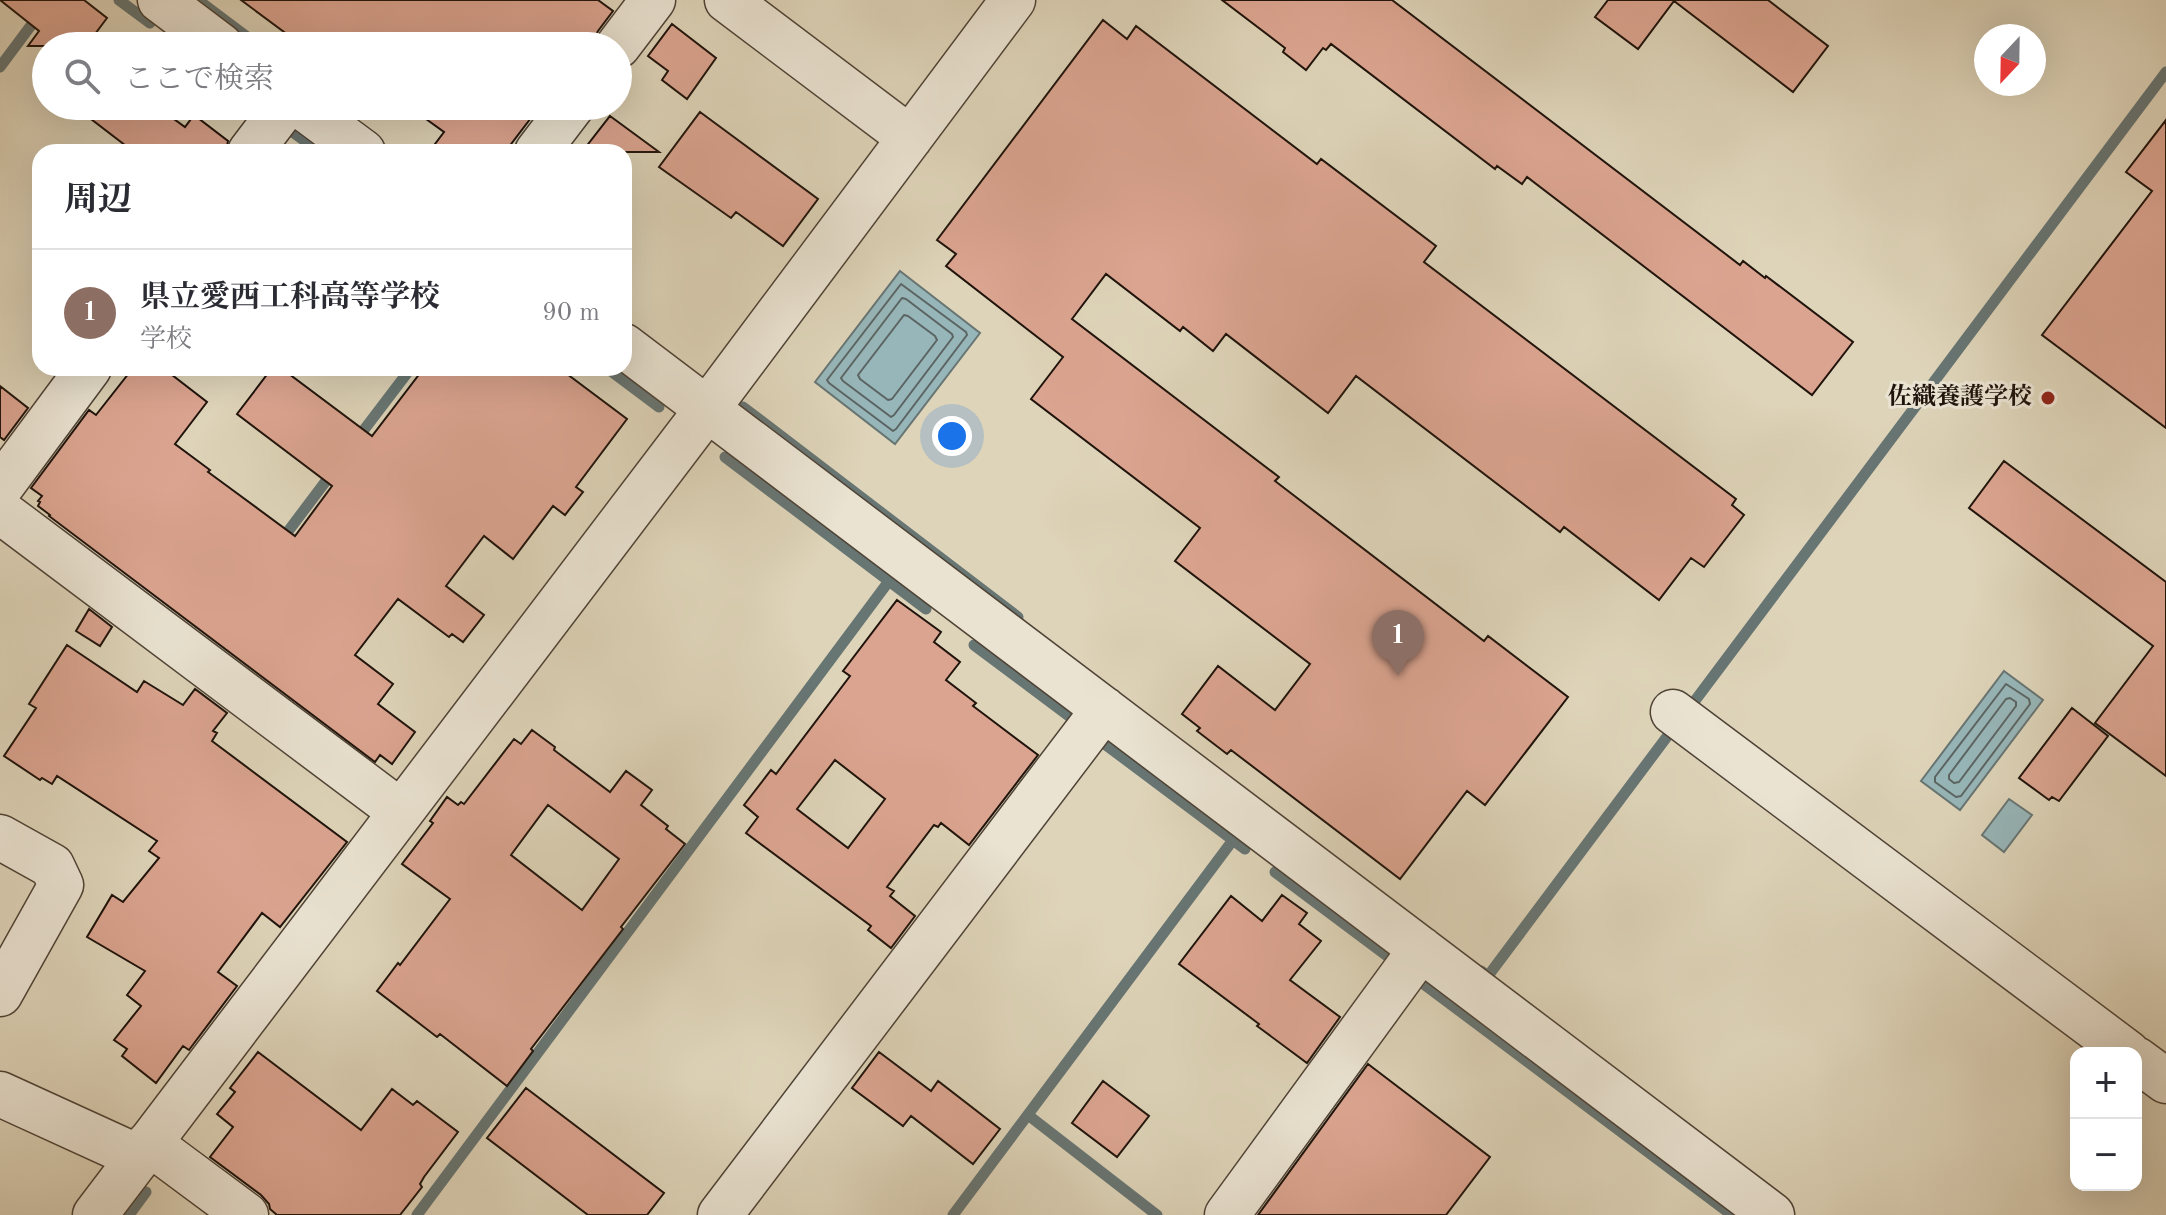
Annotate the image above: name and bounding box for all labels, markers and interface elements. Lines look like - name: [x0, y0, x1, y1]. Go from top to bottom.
- north arrow: [1974, 24, 2046, 96]
- search box: [32, 32, 632, 120]
- icon: search: [60, 54, 104, 98]
- text: ここで検索: [124, 65, 274, 95]
- text: 周辺: [64, 184, 132, 218]
- text: 県立愛西工科高等学校: [140, 283, 440, 313]
- text: 1: [82, 300, 98, 326]
- text: 90 m: [542, 300, 600, 326]
- text: 学校: [140, 327, 192, 353]
- place label: 佐織養護学校: [1888, 383, 2032, 410]
- marker: 佐織養護学校: [2039, 389, 2057, 407]
- your location: [932, 416, 972, 456]
- pin: 1: [1372, 610, 1424, 676]
- map controls: [2070, 1047, 2142, 1191]
- button: +: [2070, 1047, 2142, 1119]
- button: −: [2070, 1119, 2142, 1191]

